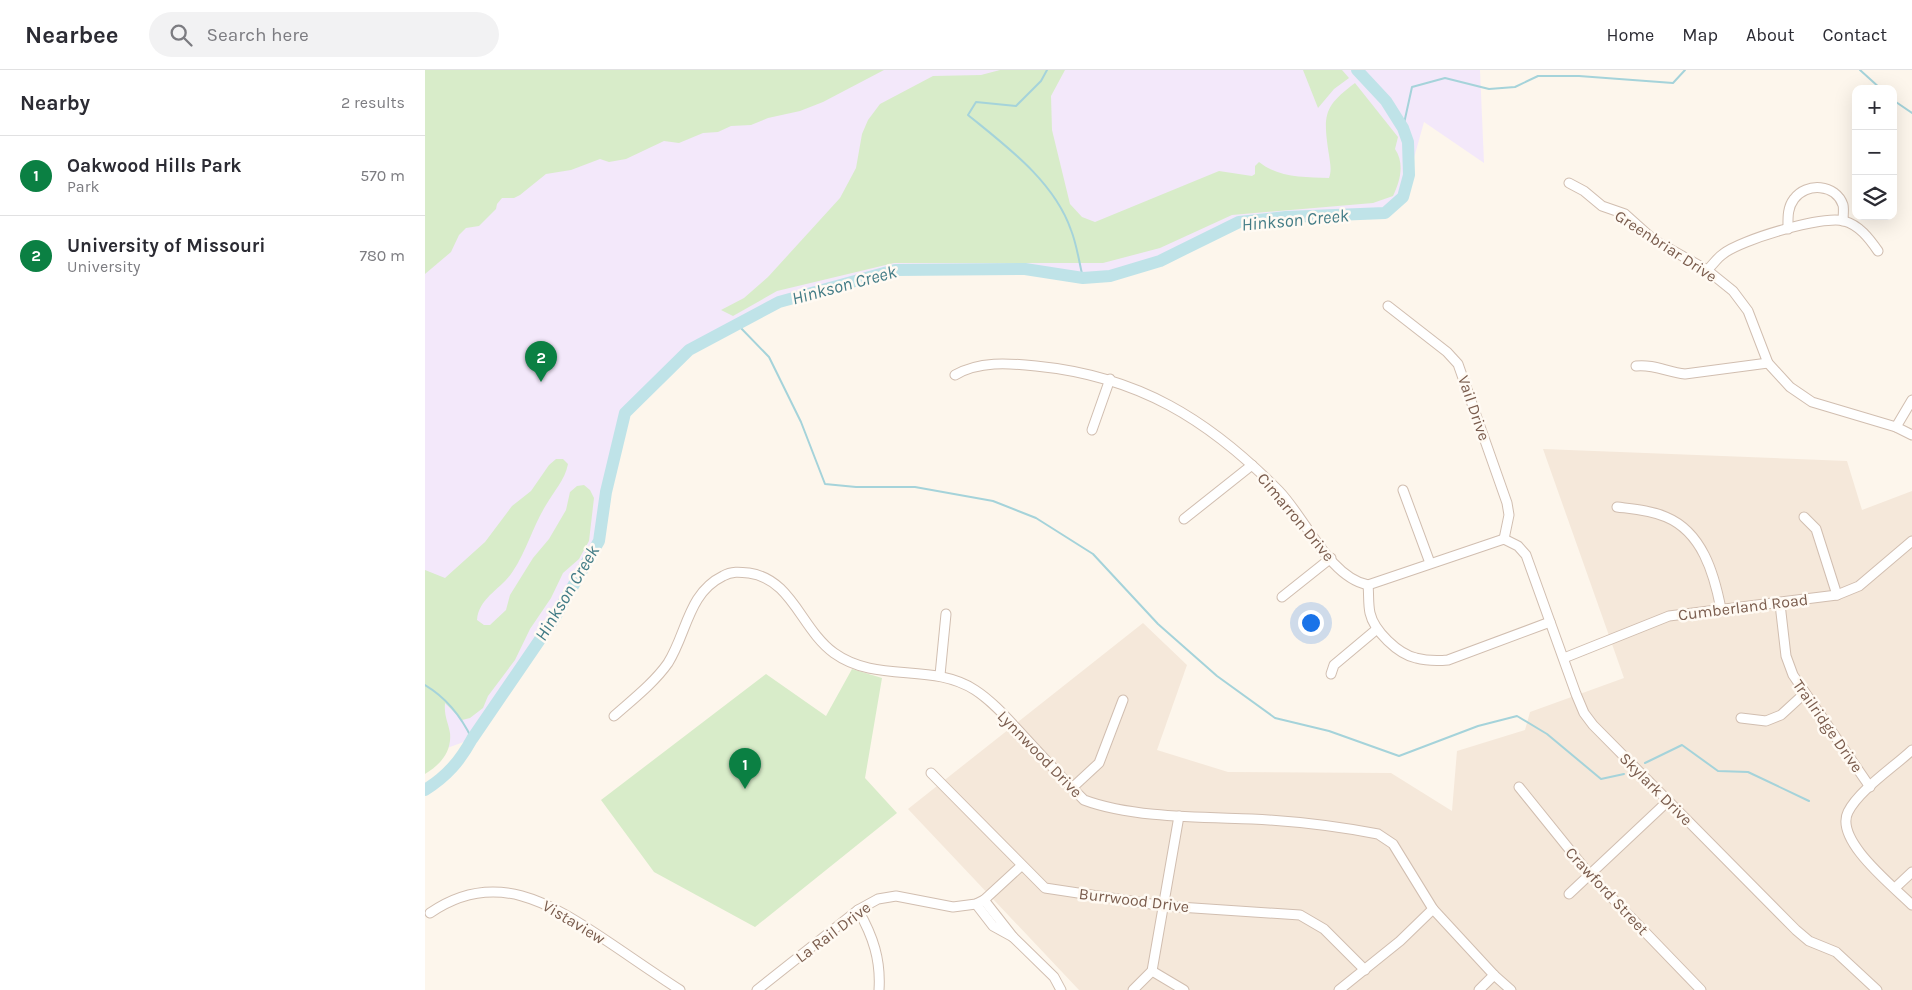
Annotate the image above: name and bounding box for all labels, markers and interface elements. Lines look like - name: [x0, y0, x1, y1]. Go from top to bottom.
- search box: [149, 12, 499, 57]
- text: Nearbee: [25, 21, 119, 49]
- icon: search: [167, 21, 195, 49]
- text: Search here: [207, 24, 309, 46]
- text: Home: [1606, 24, 1654, 46]
- text: Map: [1682, 24, 1718, 46]
- text: About: [1746, 24, 1795, 46]
- text: Contact: [1823, 24, 1887, 46]
- map controls: [1852, 85, 1897, 220]
- button: +: [1852, 85, 1897, 130]
- text: Nearby: [20, 91, 90, 115]
- text: 2 results: [341, 93, 405, 112]
- button: −: [1852, 130, 1897, 175]
- text: Oakwood Hills Park: [67, 155, 242, 177]
- text: 1: [33, 166, 39, 185]
- text: 570 m: [360, 166, 405, 185]
- button: layers: [1852, 175, 1897, 220]
- text: Park: [67, 177, 99, 196]
- water label: Hinkson Creek: [1240, 204, 1350, 236]
- street label: Greenbriar Drive: [1611, 206, 1721, 286]
- text: University of Missouri: [67, 235, 265, 257]
- text: 2: [31, 246, 41, 265]
- text: 780 m: [359, 246, 405, 265]
- text: University: [67, 257, 141, 276]
- water label: Hinkson Creek: [789, 260, 900, 310]
- pin: 2: [525, 341, 557, 382]
- street label: Vail Drive: [1454, 373, 1494, 443]
- street label: Cimarron Drive: [1254, 469, 1338, 565]
- water label: Hinkson Creek: [530, 541, 605, 645]
- street label: Cumberland Road: [1677, 590, 1809, 624]
- your location: [1298, 610, 1324, 636]
- street label: Trailridge Drive: [1789, 676, 1867, 776]
- street label: Lynnwood Drive: [994, 707, 1086, 801]
- pin: 1: [729, 748, 761, 789]
- street label: Skylark Drive: [1616, 749, 1696, 829]
- street label: Crawford Street: [1561, 843, 1653, 939]
- street label: Burrwood Drive: [1078, 884, 1190, 916]
- street label: Vistaview: [539, 896, 609, 948]
- street label: La Rail Drive: [792, 898, 874, 966]

